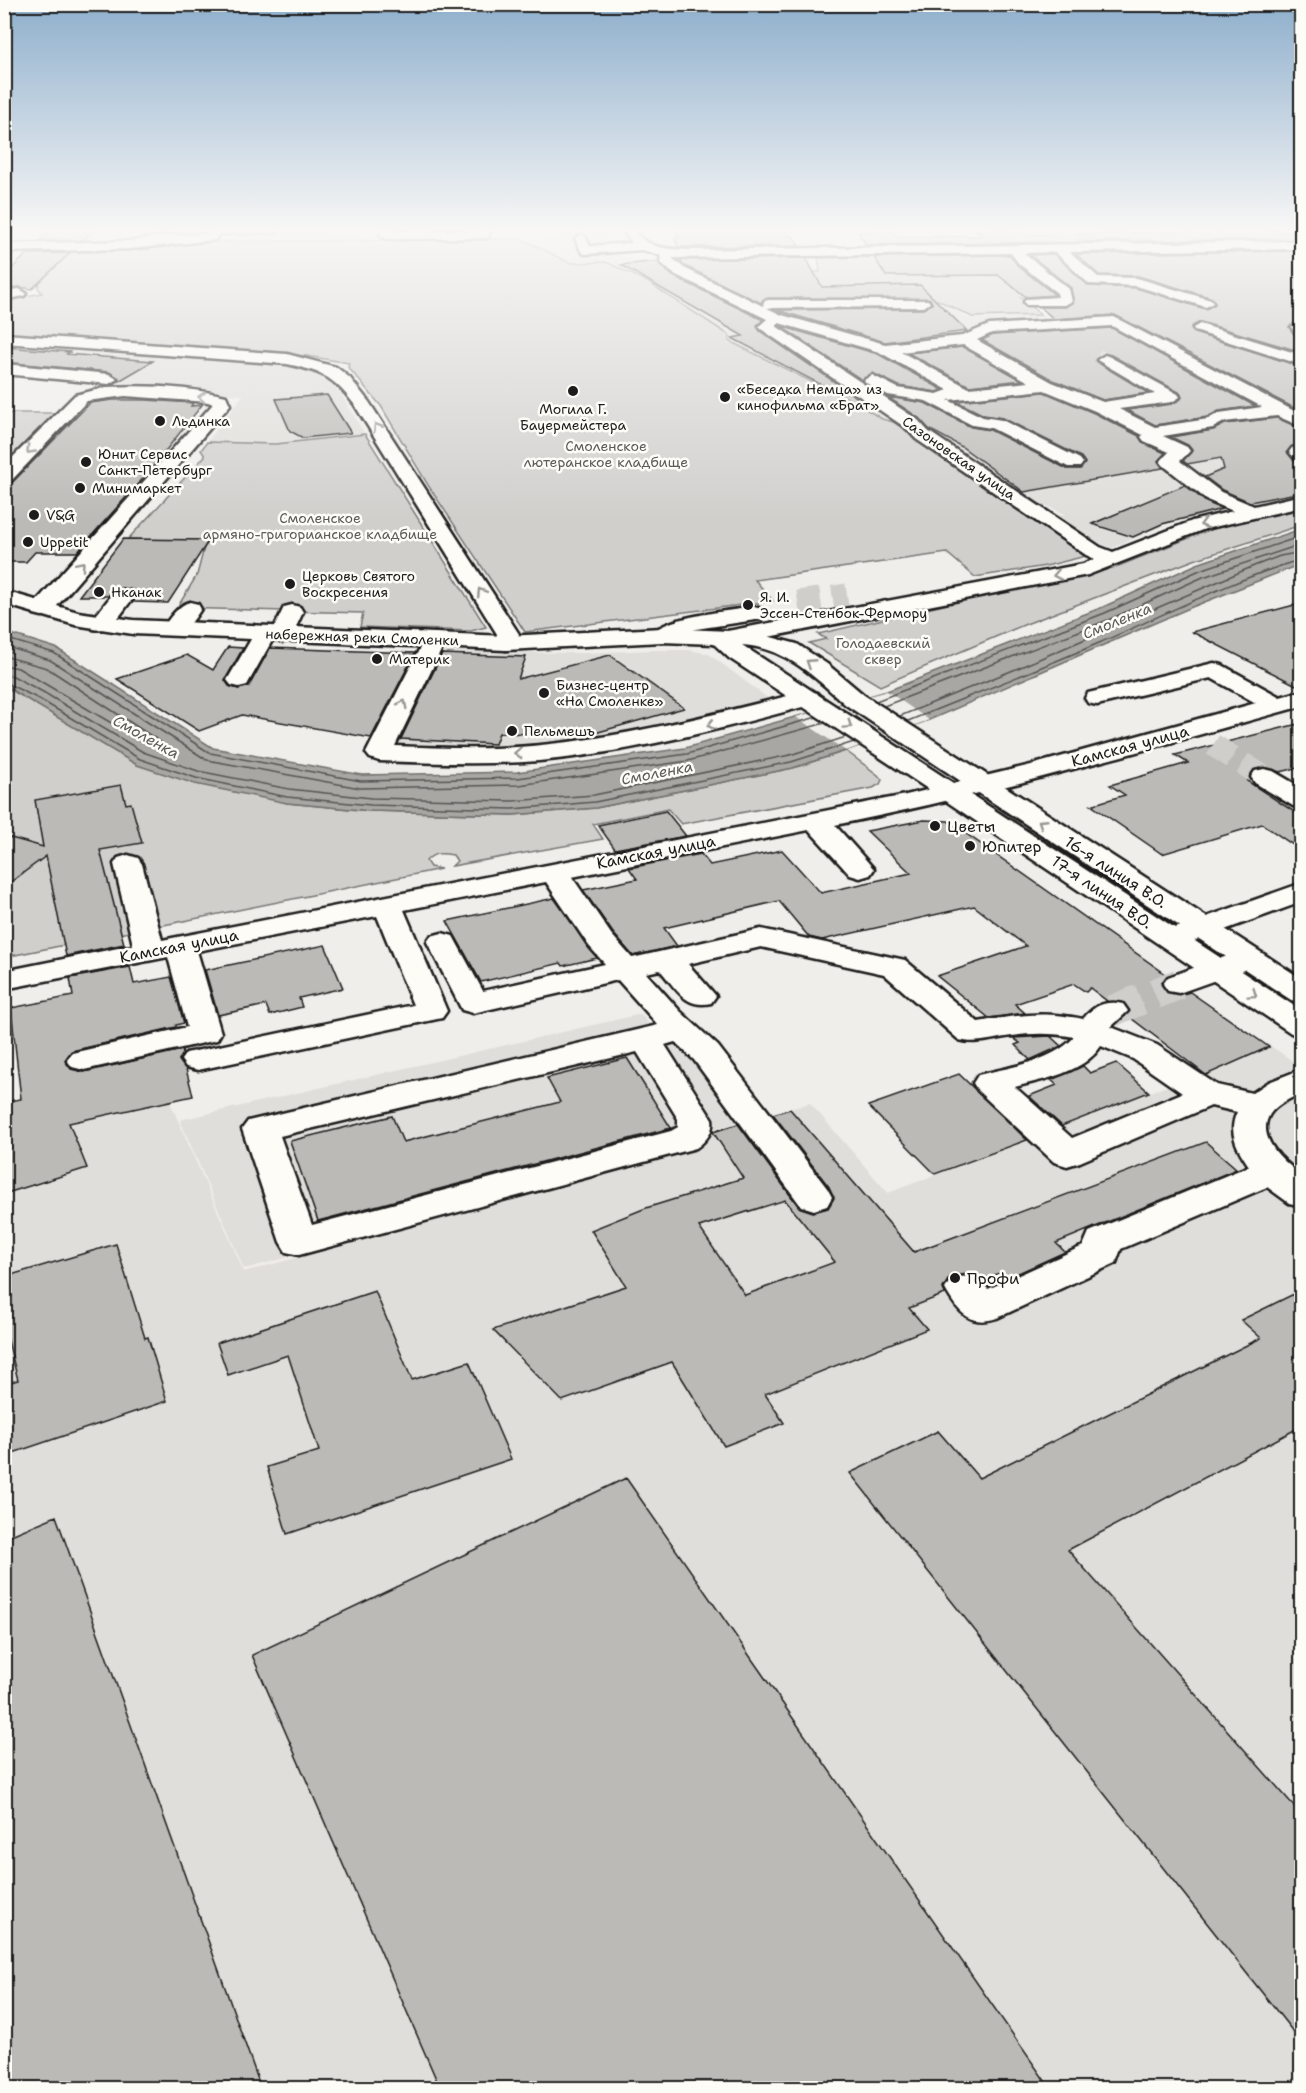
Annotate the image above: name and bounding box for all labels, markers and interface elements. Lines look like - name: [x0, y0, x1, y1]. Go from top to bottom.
- place label: «Беседка Немца» из кинофильма «Брат»: [737, 380, 882, 414]
- marker: Могила Г. Бауермейстера: [566, 384, 580, 398]
- marker: «Беседка Немца» из кинофильма «Брат»: [718, 390, 732, 404]
- one-way arrow: [197, 391, 206, 404]
- place label: Могила Г. Бауермейстера: [520, 400, 627, 434]
- place label: Льдинка: [172, 412, 230, 430]
- street label: Сазоновская улица: [899, 412, 1019, 504]
- marker: Льдинка: [153, 414, 167, 428]
- one-way arrow: [373, 423, 384, 434]
- park label: Смоленское лютеранское кладбище: [524, 437, 688, 471]
- one-way arrow: [27, 443, 38, 454]
- place label: Юнит Сервис Санкт-Петербург: [98, 445, 213, 479]
- marker: Юнит Сервис Санкт-Петербург: [79, 455, 93, 469]
- place label: Минимаркет: [92, 479, 182, 497]
- marker: Минимаркет: [73, 481, 87, 495]
- place label: V&G: [46, 506, 75, 524]
- marker: V&G: [27, 508, 41, 522]
- park label: Смоленское армяно-григорианское кладбище: [203, 509, 437, 543]
- one-way arrow: [1199, 517, 1210, 529]
- place label: Uppetit: [40, 533, 89, 551]
- marker: Uppetit: [21, 535, 35, 549]
- one-way arrow: [74, 561, 85, 572]
- place label: Церковь Святого Воскресения: [302, 567, 415, 601]
- one-way arrow: [1052, 568, 1062, 581]
- marker: Церковь Святого Воскресения: [283, 577, 297, 591]
- place label: Нканак: [111, 583, 162, 601]
- marker: Нканак: [92, 585, 106, 599]
- one-way arrow: [477, 588, 489, 598]
- place label: Я. И. Эссен-Стенбок-Фермору: [760, 588, 927, 622]
- marker: Я. И. Эссен-Стенбок-Фермору: [741, 598, 755, 612]
- water label: Смоленка: [1080, 598, 1154, 644]
- street label: набережная реки Смоленки: [265, 625, 459, 649]
- park label: Голодаевский сквер: [836, 634, 930, 668]
- place label: Материк: [389, 650, 450, 668]
- marker: Материк: [370, 652, 384, 666]
- one-way arrow: [806, 659, 817, 670]
- place label: Бизнес-центр «На Смоленке»: [556, 676, 664, 710]
- marker: Бизнес-центр «На Смоленке»: [537, 686, 551, 700]
- one-way arrow: [396, 699, 408, 710]
- water label: Смоленка: [109, 711, 183, 763]
- one-way arrow: [706, 717, 716, 730]
- one-way arrow: [841, 718, 852, 729]
- street label: Камская улица: [1069, 720, 1191, 772]
- place label: Пельмешъ: [524, 722, 595, 740]
- marker: Пельмешъ: [505, 724, 519, 738]
- one-way arrow: [514, 747, 523, 760]
- water label: Смоленка: [619, 756, 695, 790]
- place label: Цветы: [947, 816, 995, 837]
- marker: Цветы: [928, 819, 942, 833]
- one-way arrow: [1038, 819, 1048, 831]
- street label: Камская улица: [595, 830, 717, 874]
- street label: 16-я линия В.О.: [1061, 831, 1171, 913]
- place label: Юпитер: [982, 836, 1042, 857]
- marker: Юпитер: [963, 839, 977, 853]
- street label: 17-я линия В.О.: [1047, 850, 1157, 934]
- street label: Камская улица: [118, 924, 240, 968]
- one-way arrow: [1247, 986, 1257, 998]
- place label: Профи: [967, 1268, 1019, 1289]
- marker: Профи: [948, 1271, 962, 1285]

